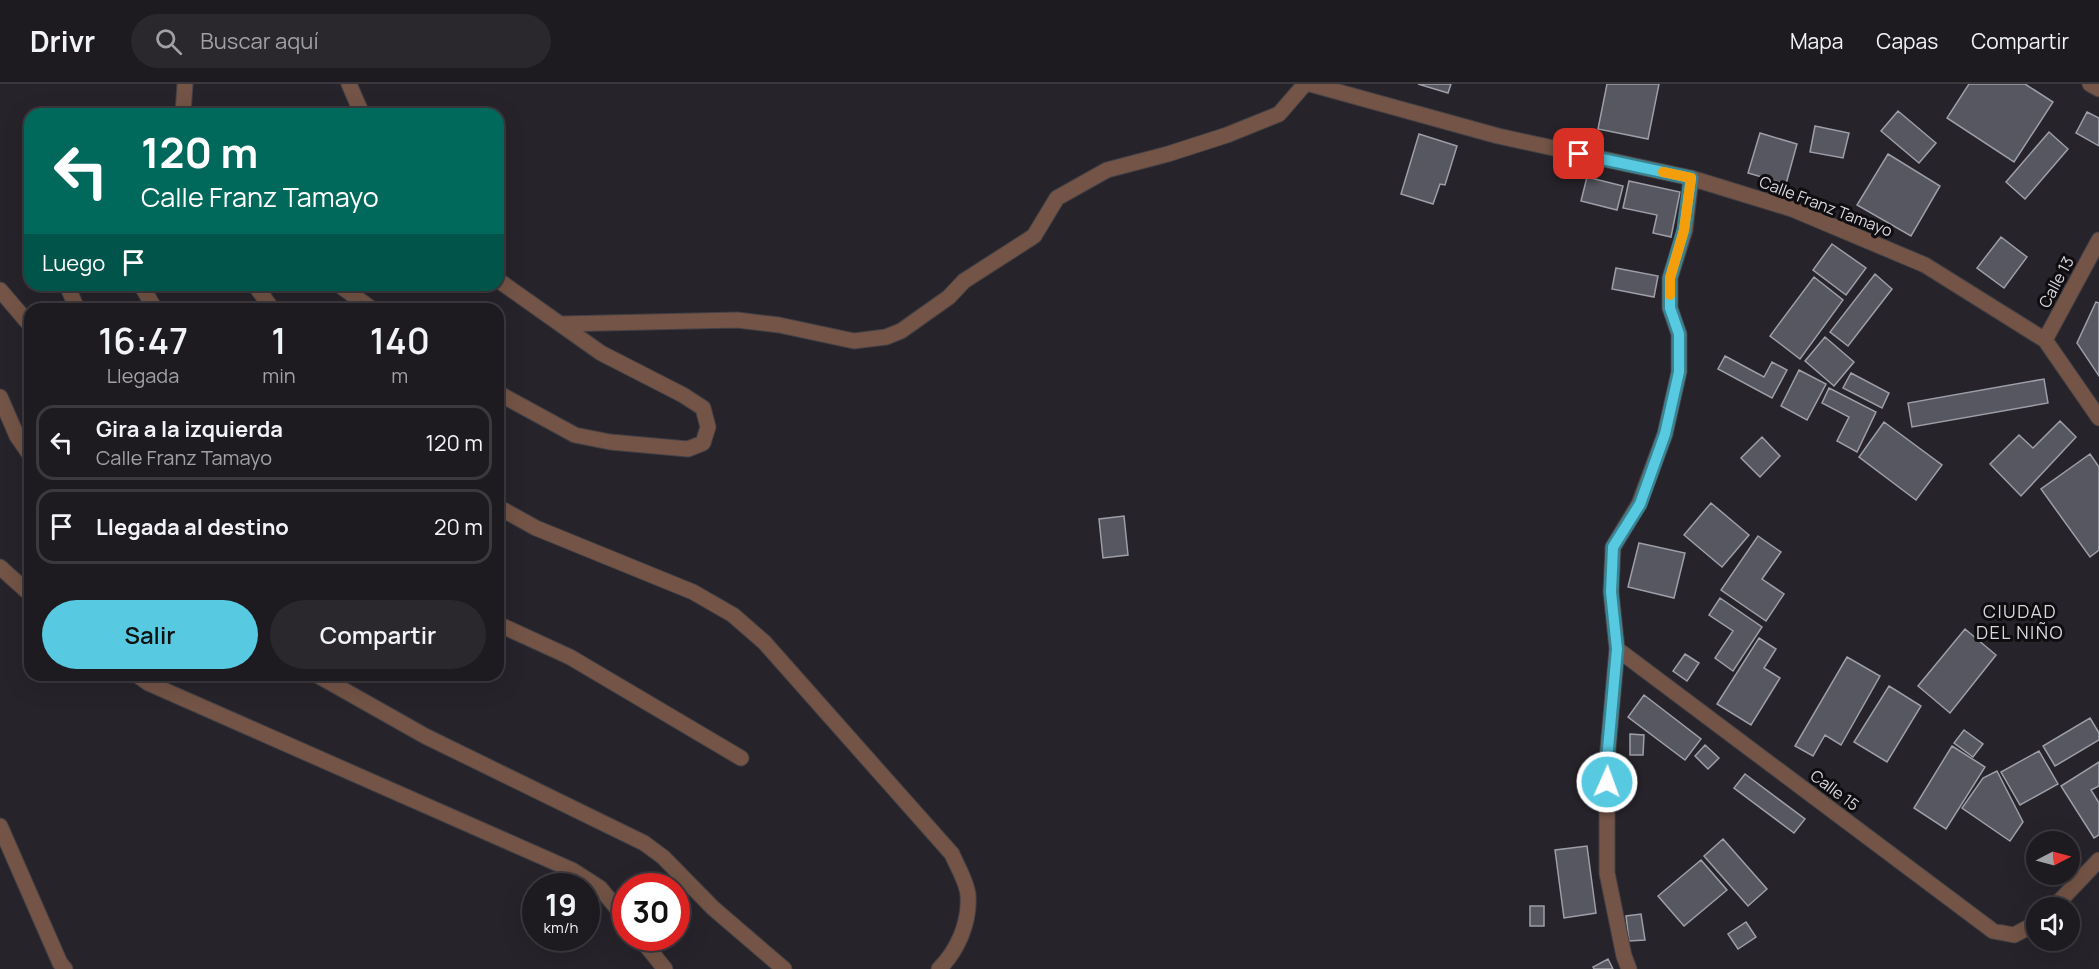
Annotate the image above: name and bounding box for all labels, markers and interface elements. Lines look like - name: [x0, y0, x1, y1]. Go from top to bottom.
- search box: [131, 14, 551, 68]
- text: Drivr: [30, 22, 95, 60]
- icon: search: [152, 25, 185, 58]
- text: Buscar aquí: [200, 26, 319, 56]
- text: Mapa: [1790, 27, 1843, 55]
- text: Capas: [1876, 27, 1938, 55]
- text: Compartir: [1971, 27, 2069, 55]
- text: 120 m: [141, 123, 258, 181]
- pin: [1553, 128, 1604, 179]
- icon: left: [42, 132, 120, 210]
- icon: arrive: [1562, 137, 1595, 170]
- street label: Calle Franz Tamayo: [1756, 170, 1896, 242]
- text: Calle Franz Tamayo: [141, 178, 379, 215]
- icon: arrive: [117, 246, 150, 279]
- text: Luego: [42, 248, 105, 278]
- street label: Calle 13: [2033, 252, 2079, 312]
- text: 16:47: [98, 316, 188, 365]
- text: 1: [271, 316, 287, 365]
- text: 140: [370, 316, 430, 365]
- text: Llegada: [107, 362, 179, 389]
- text: min: [262, 362, 296, 389]
- text: m: [391, 362, 408, 389]
- text: Gira a la izquierda: [96, 414, 283, 444]
- icon: left: [45, 426, 78, 459]
- text: 120 m: [425, 428, 483, 458]
- text: Calle Franz Tamayo: [96, 444, 272, 471]
- icon: arrive: [45, 510, 78, 543]
- text: Llegada al destino: [96, 512, 289, 542]
- text: 20 m: [434, 512, 483, 542]
- district label: CIUDAD DEL NIÑO: [1976, 599, 2064, 644]
- button: Salir: [42, 600, 258, 669]
- button: Compartir: [270, 600, 486, 669]
- position arrow: [1575, 750, 1639, 814]
- street label: Calle 15: [1806, 764, 1864, 816]
- north arrow: [2026, 831, 2080, 885]
- map controls: [2026, 831, 2080, 951]
- speed limit sign: 30: [612, 873, 690, 951]
- text: 19: [545, 884, 577, 925]
- button: sound: [2026, 897, 2080, 951]
- text: km/h: [544, 917, 578, 938]

